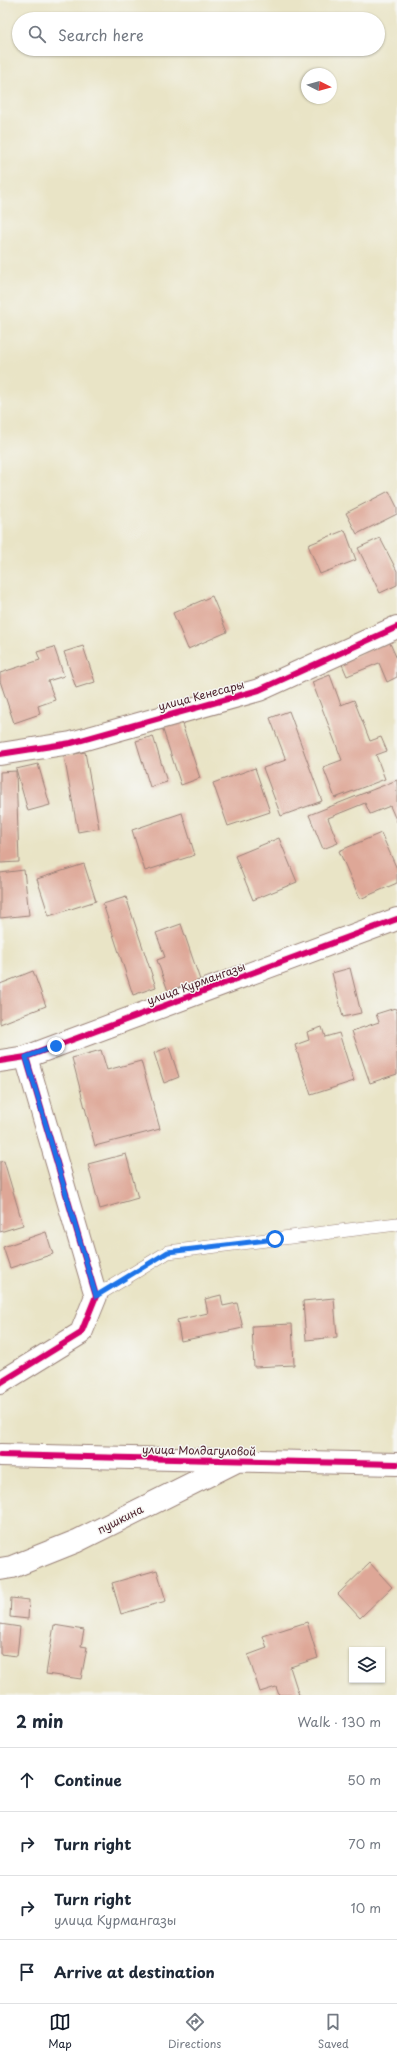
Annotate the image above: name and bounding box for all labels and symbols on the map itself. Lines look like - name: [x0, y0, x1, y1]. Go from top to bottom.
- north arrow: [301, 68, 337, 104]
- street label: улица Кенесары: [156, 675, 246, 715]
- street label: улица Курмангазы: [144, 957, 248, 1009]
- route end: [47, 1037, 65, 1055]
- route start: [266, 1230, 284, 1248]
- street label: улица Молдагуловой: [142, 1441, 256, 1459]
- street label: пушкина: [94, 1500, 146, 1538]

